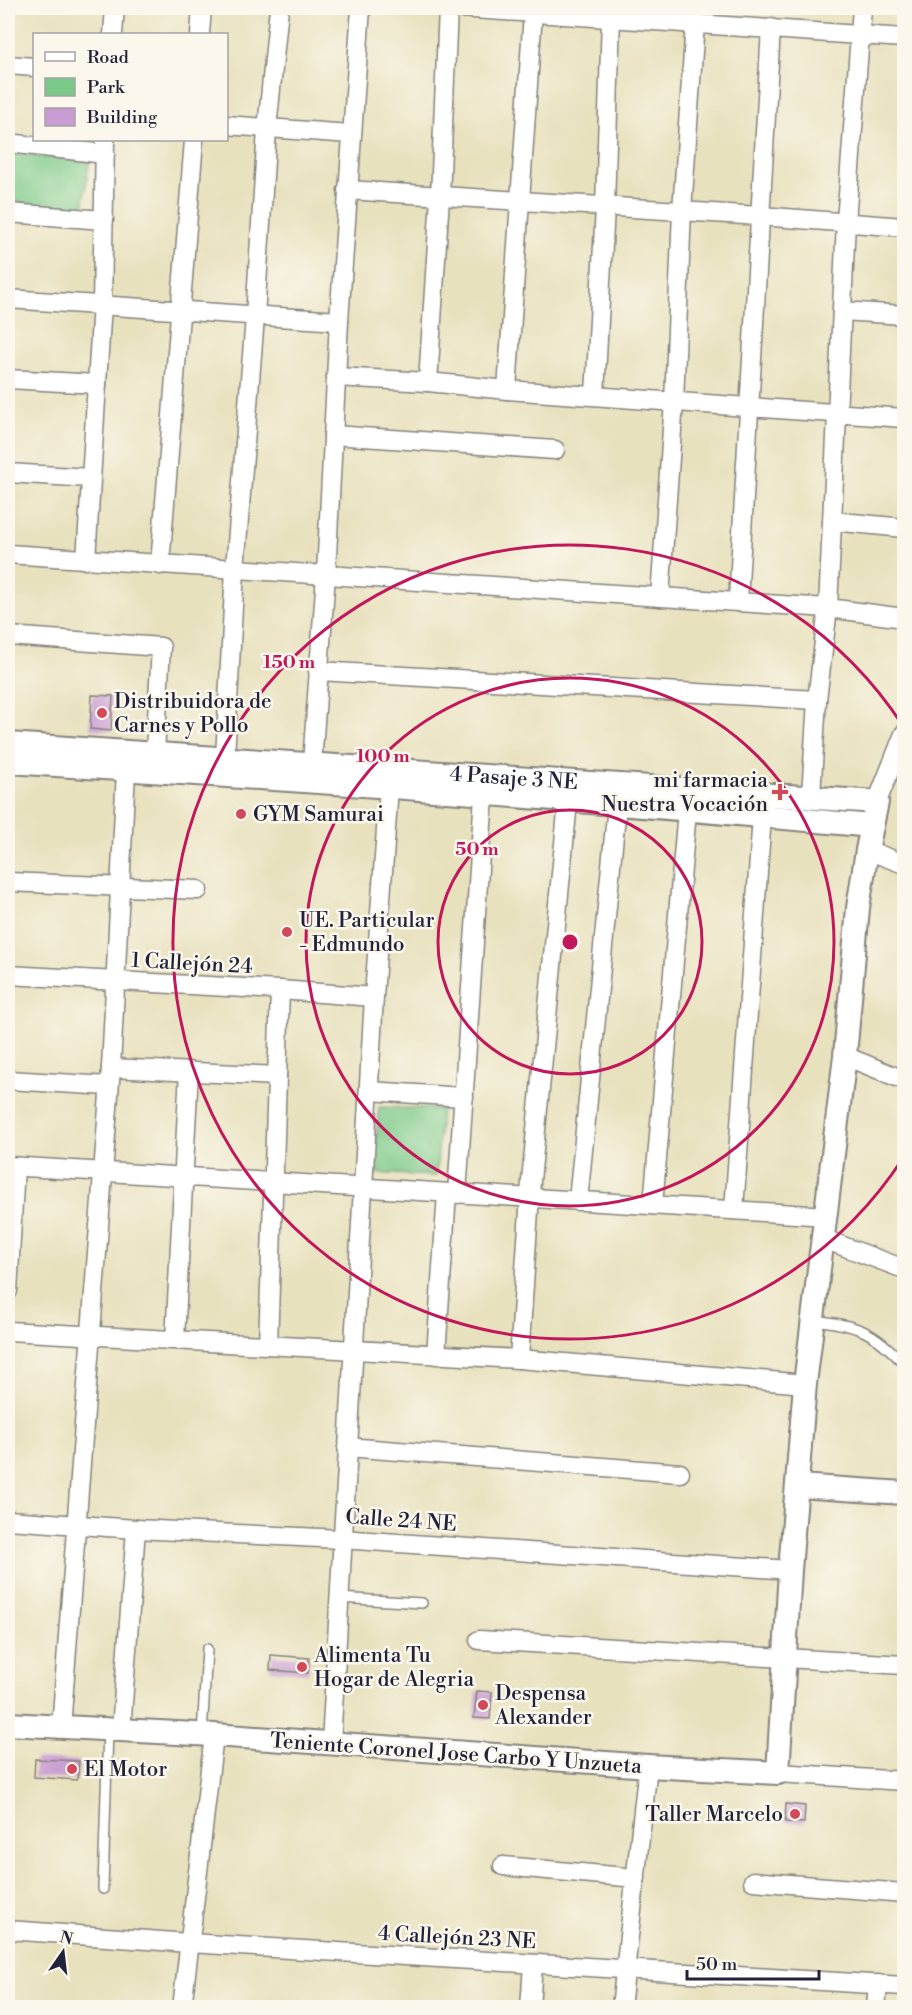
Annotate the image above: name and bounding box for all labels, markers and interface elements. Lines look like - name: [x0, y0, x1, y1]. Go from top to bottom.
- legend: [33, 33, 228, 141]
- text: Road: [87, 46, 130, 69]
- text: Park: [87, 76, 126, 99]
- text: Building: [86, 106, 158, 129]
- text: 150 m: [263, 651, 316, 674]
- place label: Distribuidora de Carnes y Pollo: [114, 689, 272, 739]
- marker: Distribuidora de Carnes y Pollo: [95, 706, 109, 720]
- text: 100 m: [356, 745, 410, 768]
- street label: 4 Pasaje 3 NE: [449, 762, 579, 796]
- place label: mi farmacia Nuestra Vocación: [601, 768, 768, 818]
- marker: mi farmacia Nuestra Vocación: [773, 785, 787, 799]
- place label: GYM Samurai: [253, 802, 384, 828]
- marker: GYM Samurai: [234, 807, 248, 821]
- text: 50 m: [455, 838, 499, 861]
- place label: UE. Particular - Edmundo: [299, 908, 434, 958]
- marker: UE. Particular - Edmundo: [280, 925, 294, 939]
- centre of rings: [560, 932, 580, 952]
- street label: 1 Callejón 24: [131, 948, 253, 980]
- street label: Calle 24 NE: [344, 1504, 457, 1538]
- place label: Alimenta Tu Hogar de Alegria: [313, 1643, 474, 1693]
- marker: Alimenta Tu Hogar de Alegria: [295, 1660, 309, 1674]
- place label: Despensa Alexander: [494, 1681, 592, 1731]
- marker: Despensa Alexander: [476, 1698, 490, 1712]
- street label: Teniente Coronel Jose Carbo Y Unzueta: [269, 1728, 643, 1780]
- place label: El Motor: [84, 1757, 167, 1783]
- marker: El Motor: [65, 1762, 79, 1776]
- place label: Taller Marcelo: [645, 1802, 783, 1828]
- marker: Taller Marcelo: [788, 1807, 802, 1821]
- street label: 4 Callejón 23 NE: [377, 1921, 537, 1955]
- north arrow: [33, 1922, 93, 1982]
- text: N: [58, 1927, 75, 1950]
- scale bar: [687, 1943, 819, 1981]
- text: 50 m: [696, 1953, 738, 1976]

